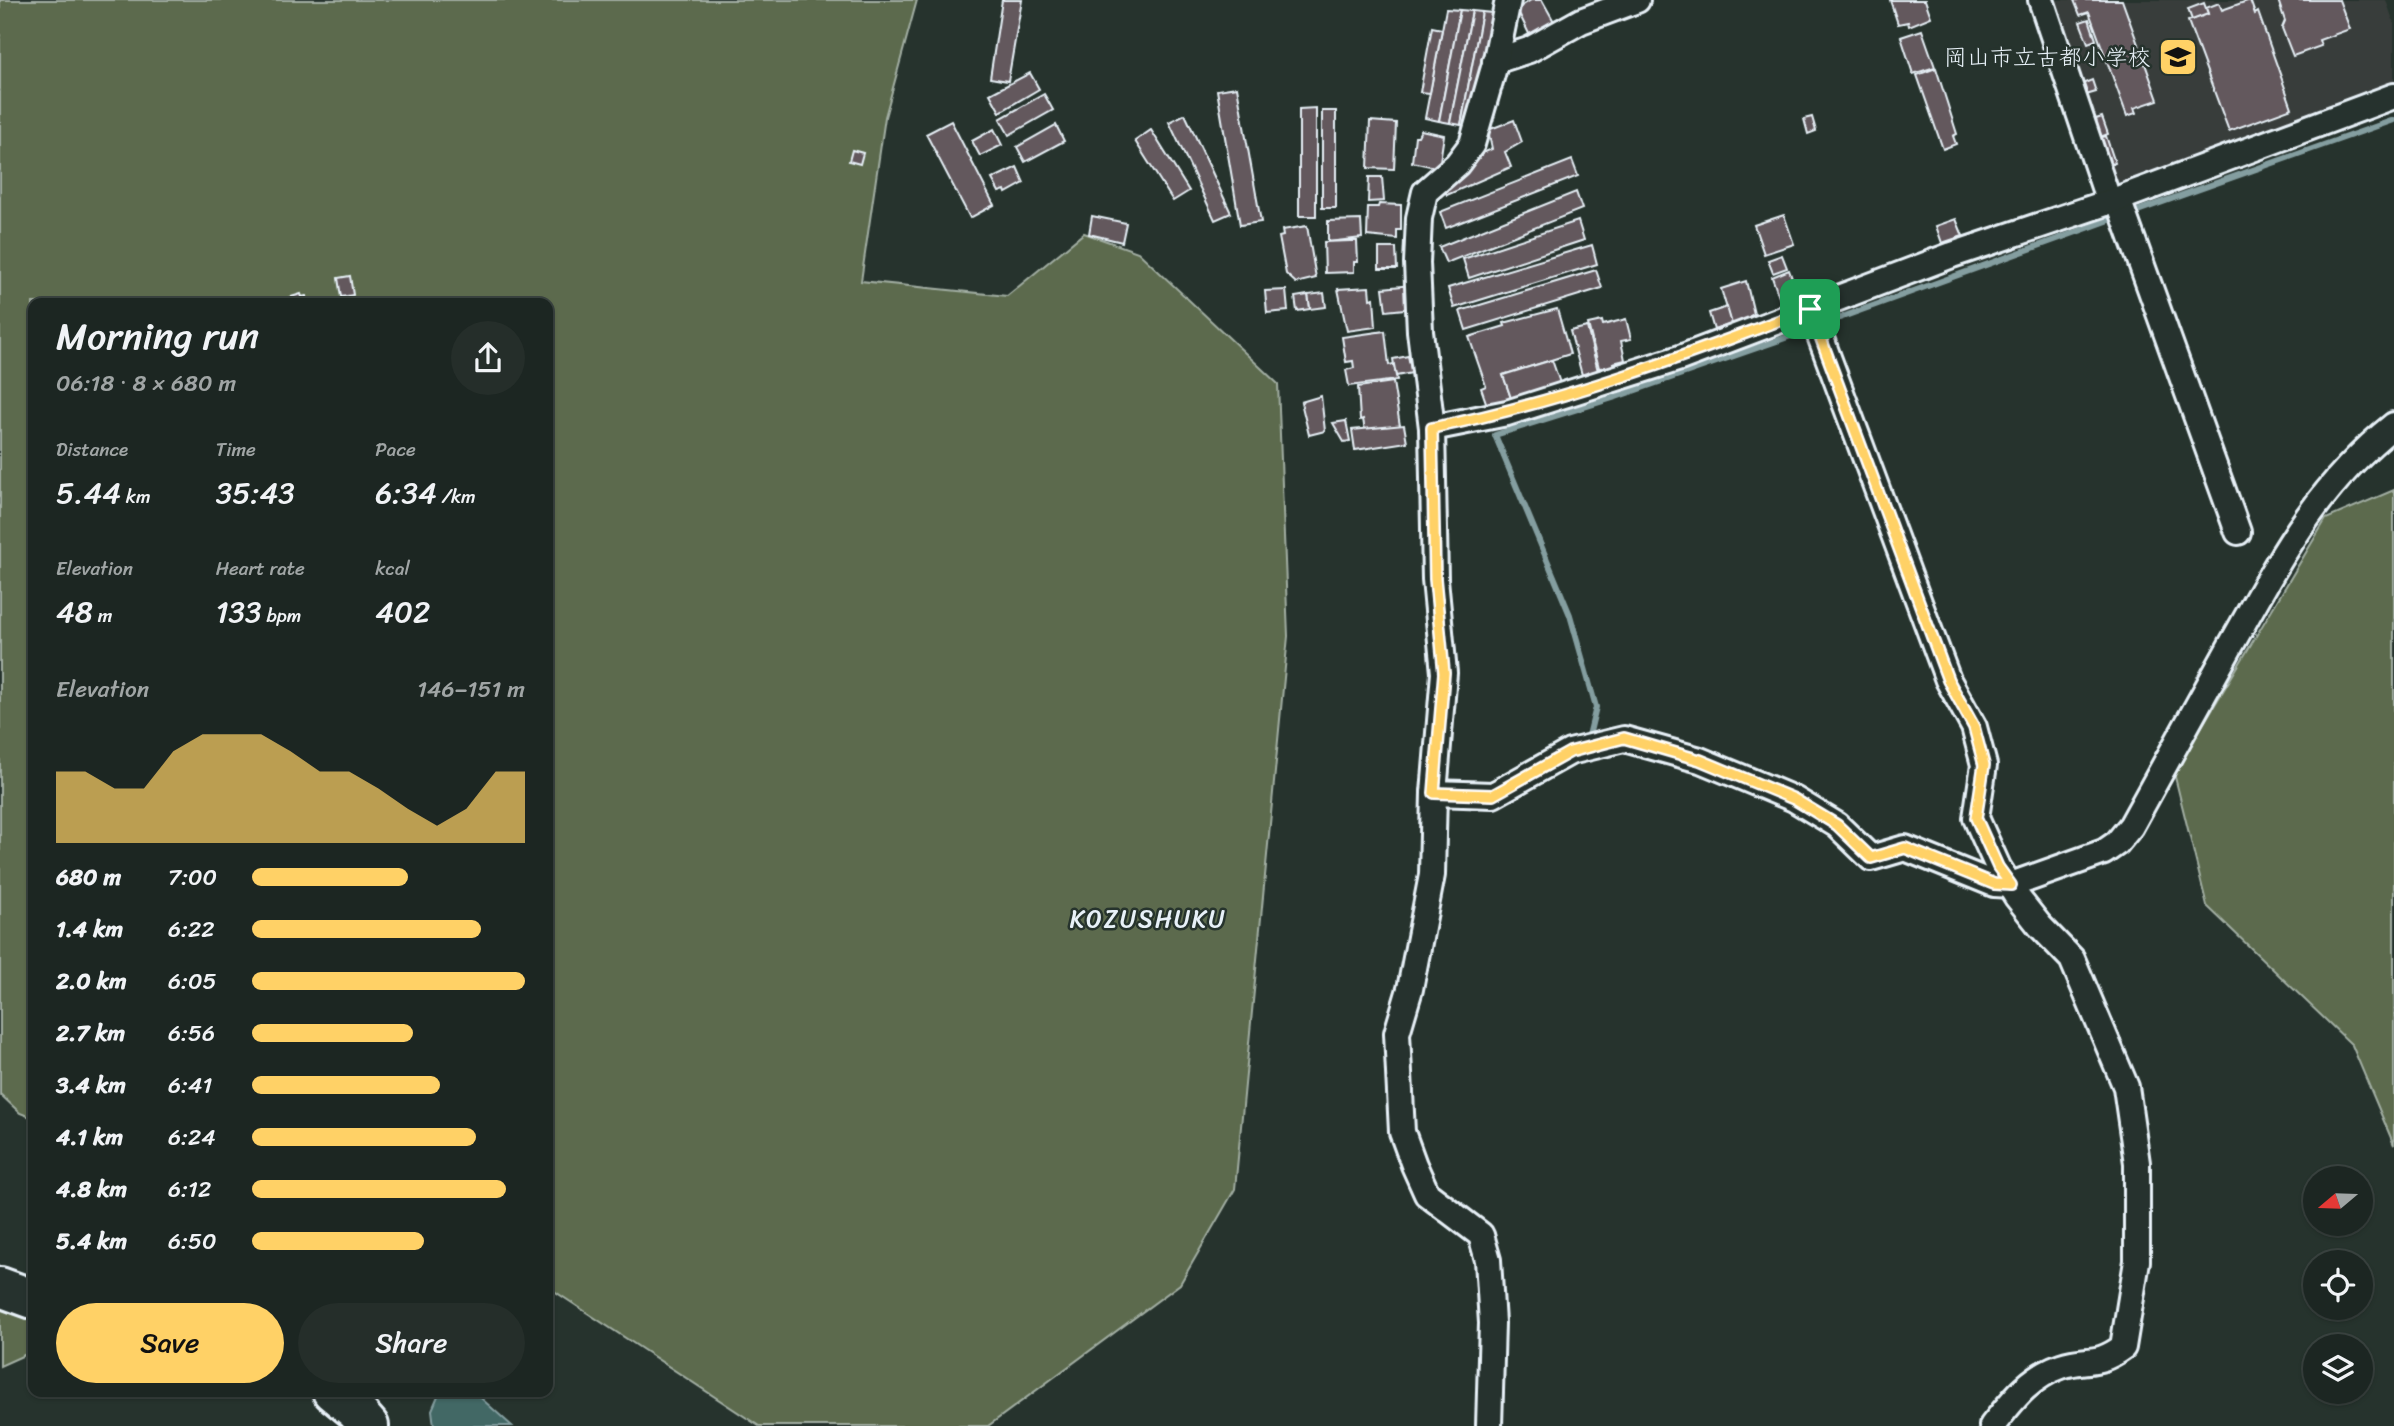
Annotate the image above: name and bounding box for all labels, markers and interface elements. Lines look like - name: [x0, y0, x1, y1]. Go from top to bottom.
- school or university icon: 岡山市立古都小学校: [2157, 36, 2199, 78]
- place label: 岡山市立古都小学校: [1944, 37, 2151, 78]
- pin: [1780, 279, 1840, 339]
- icon: arrive: [1791, 290, 1829, 328]
- text: Morning run: [56, 303, 259, 370]
- button: share: [451, 321, 525, 395]
- text: 06:18 · 8 × 680 m: [56, 363, 236, 404]
- text: Distance: [56, 433, 128, 466]
- text: Time: [216, 433, 256, 466]
- text: Pace: [375, 433, 416, 466]
- text: 5.44: [56, 466, 121, 520]
- text: 35:43: [216, 466, 295, 520]
- text: 6:34: [375, 466, 437, 520]
- text: km: [121, 480, 151, 513]
- text: /km: [437, 480, 476, 513]
- text: Elevation: [56, 552, 133, 585]
- text: Heart rate: [216, 552, 305, 585]
- text: kcal: [375, 552, 410, 585]
- text: 48: [56, 585, 93, 639]
- text: 133: [216, 585, 261, 639]
- text: 402: [375, 585, 430, 639]
- text: m: [93, 599, 112, 632]
- text: bpm: [261, 599, 301, 632]
- text: Elevation: [56, 669, 149, 710]
- text: 146–151 m: [417, 669, 525, 710]
- text: 680 m: [56, 857, 121, 898]
- text: 7:00: [168, 857, 217, 898]
- district label: KOZUSHUKU: [1070, 898, 1226, 940]
- text: 1.4 km: [56, 909, 123, 950]
- text: 6:22: [168, 909, 215, 950]
- text: 2.0 km: [56, 961, 127, 1002]
- text: 6:05: [168, 961, 217, 1002]
- text: 2.7 km: [56, 1013, 125, 1054]
- text: 6:56: [168, 1013, 215, 1054]
- text: 3.4 km: [56, 1065, 126, 1106]
- text: 6:41: [168, 1065, 212, 1106]
- text: 4.1 km: [56, 1117, 123, 1158]
- text: 6:24: [168, 1117, 216, 1158]
- north arrow: [2303, 1166, 2373, 1236]
- map controls: [2303, 1166, 2373, 1404]
- text: 4.8 km: [56, 1169, 127, 1210]
- text: 6:12: [168, 1169, 211, 1210]
- text: 5.4 km: [56, 1221, 127, 1262]
- text: 6:50: [168, 1221, 217, 1262]
- button: locate: [2303, 1250, 2373, 1320]
- button: Save: [56, 1303, 284, 1383]
- button: Share: [298, 1303, 525, 1383]
- button: layers: [2303, 1334, 2373, 1404]

